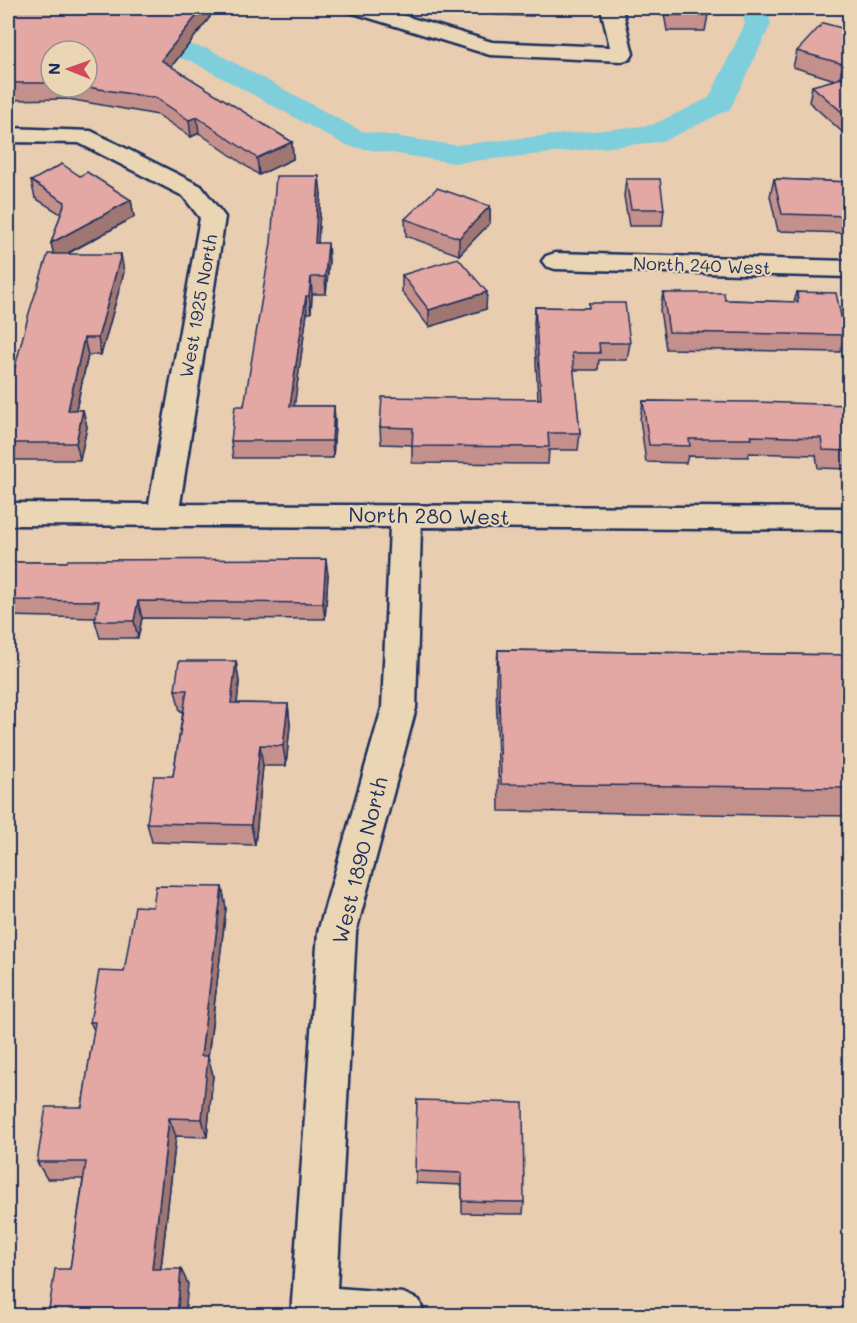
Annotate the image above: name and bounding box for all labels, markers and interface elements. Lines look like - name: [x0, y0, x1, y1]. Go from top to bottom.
- north arrow: [39, 39, 99, 99]
- text: N: [43, 62, 64, 75]
- street label: West 1925 North: [174, 232, 222, 380]
- street label: North 240 West: [633, 251, 771, 279]
- street label: North 280 West: [348, 500, 510, 530]
- street label: West 1890 North: [325, 774, 393, 946]

